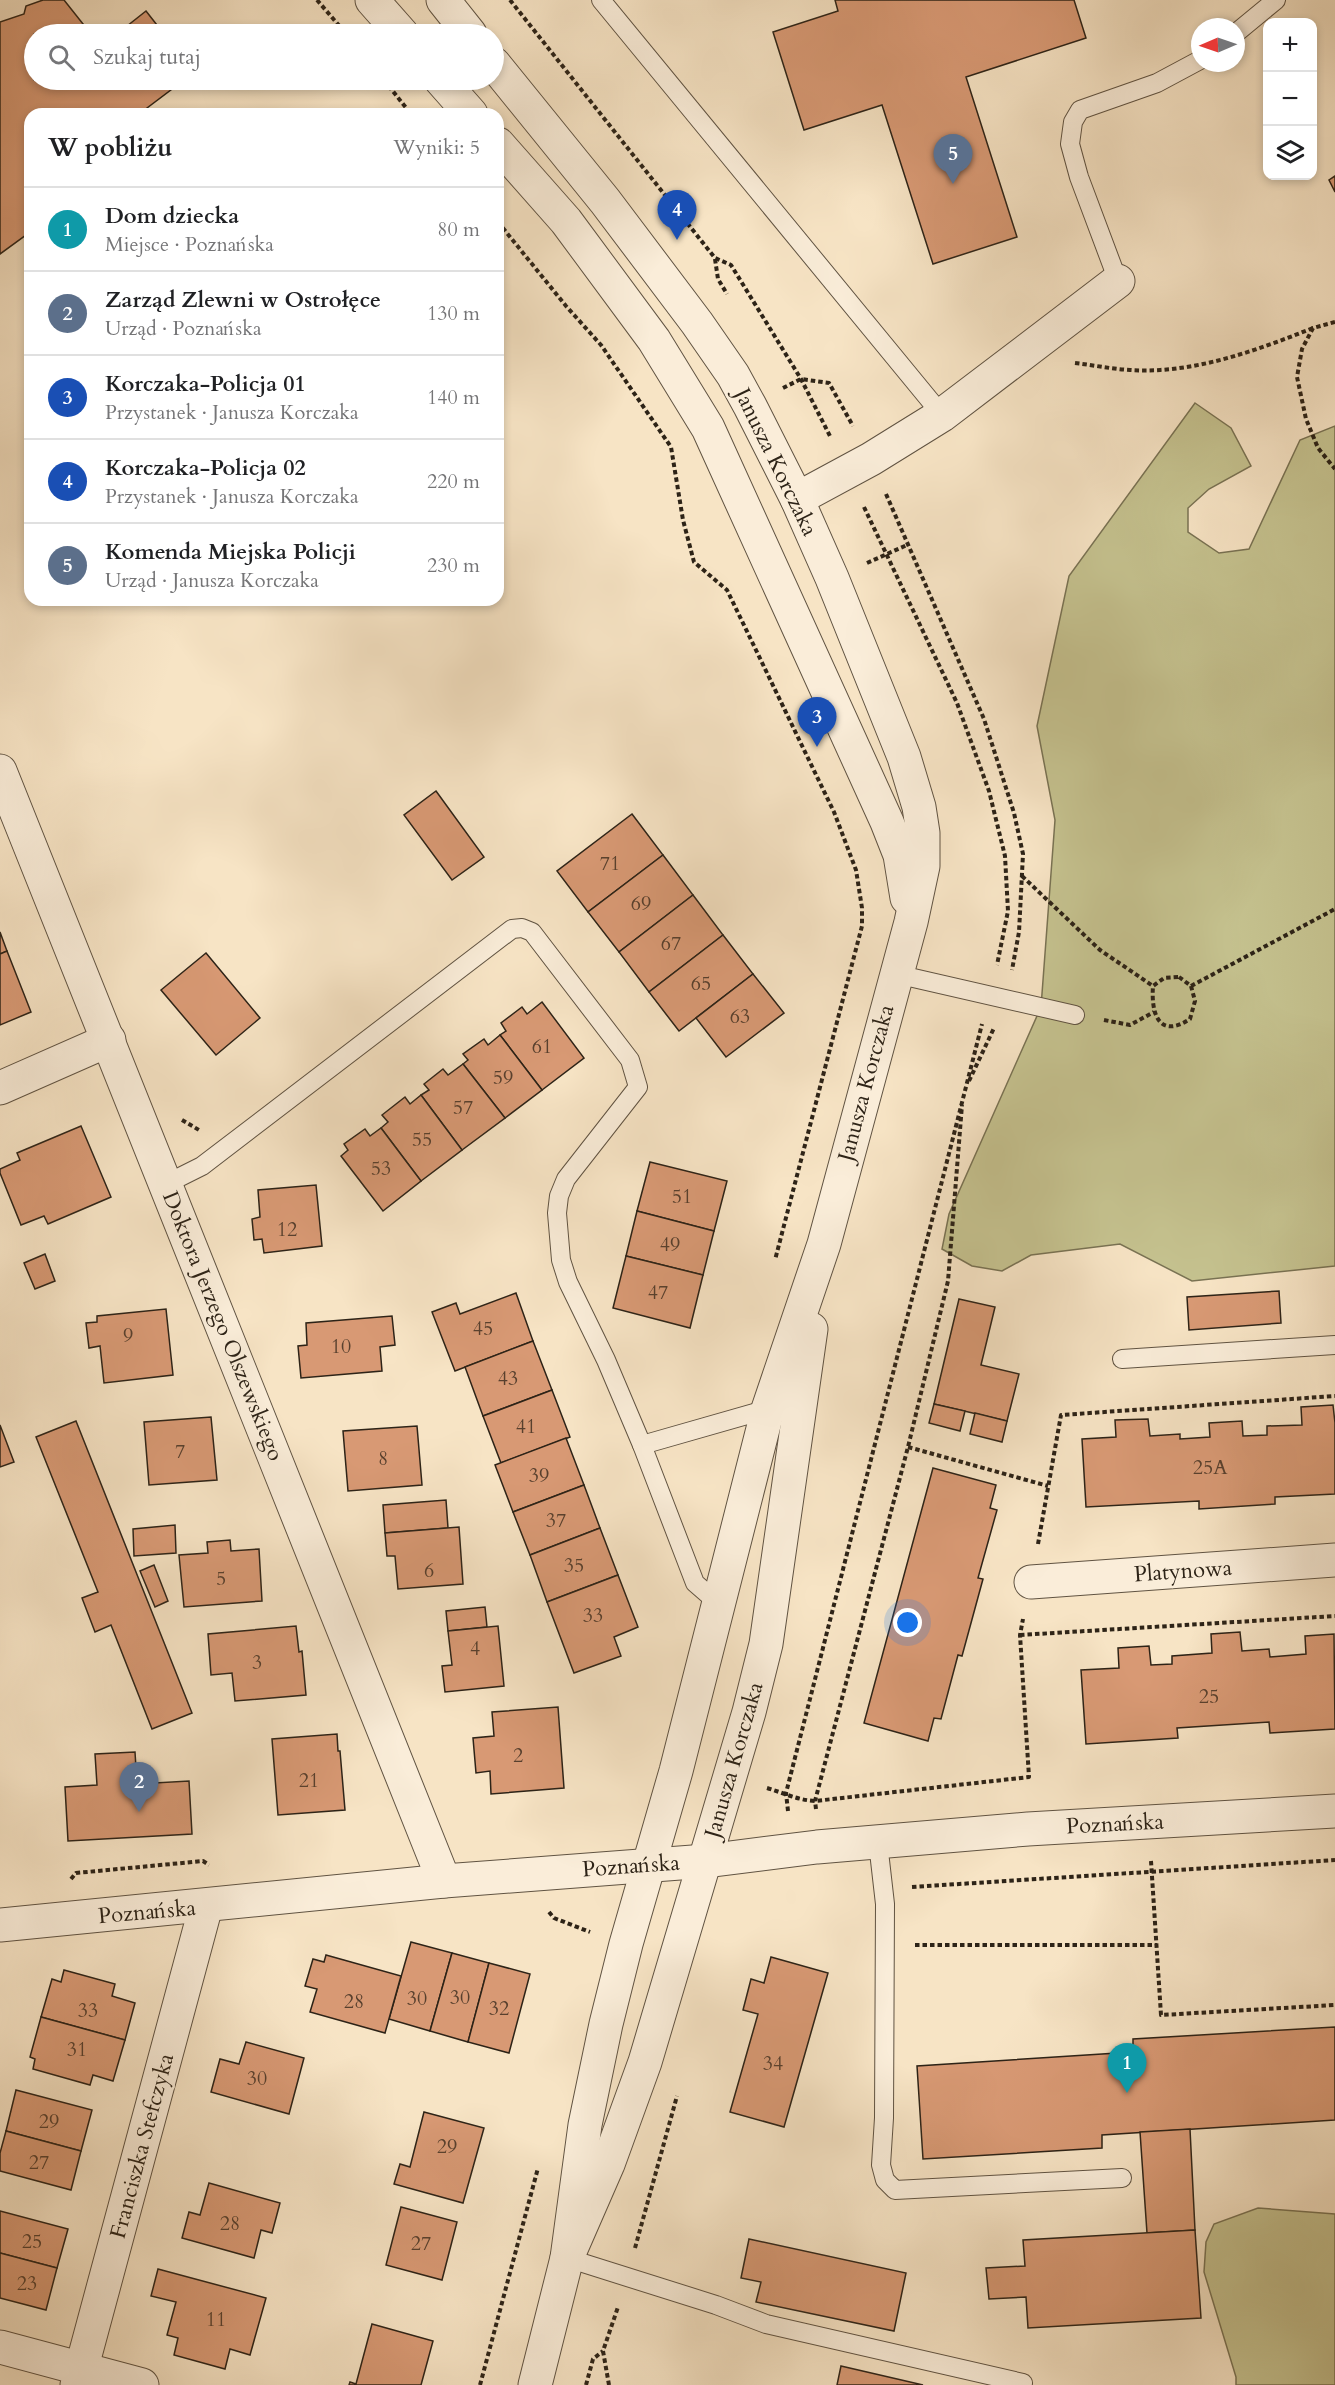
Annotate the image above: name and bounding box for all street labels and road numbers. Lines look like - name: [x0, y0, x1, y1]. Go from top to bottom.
- street label: Janusza Korczaka: [726, 380, 825, 541]
- street label: Janusza Korczaka: [830, 1001, 901, 1168]
- street label: Doktora Jerzego Olszewskiego: [155, 1187, 291, 1465]
- street label: Platynowa: [1133, 1553, 1234, 1589]
- street label: Janusza Korczaka: [697, 1678, 771, 1844]
- street label: Poznańska: [1065, 1806, 1165, 1842]
- street label: Poznańska: [581, 1848, 681, 1884]
- street label: Poznańska: [97, 1893, 198, 1931]
- street label: Franciszka Stefczyka: [103, 2050, 181, 2242]

